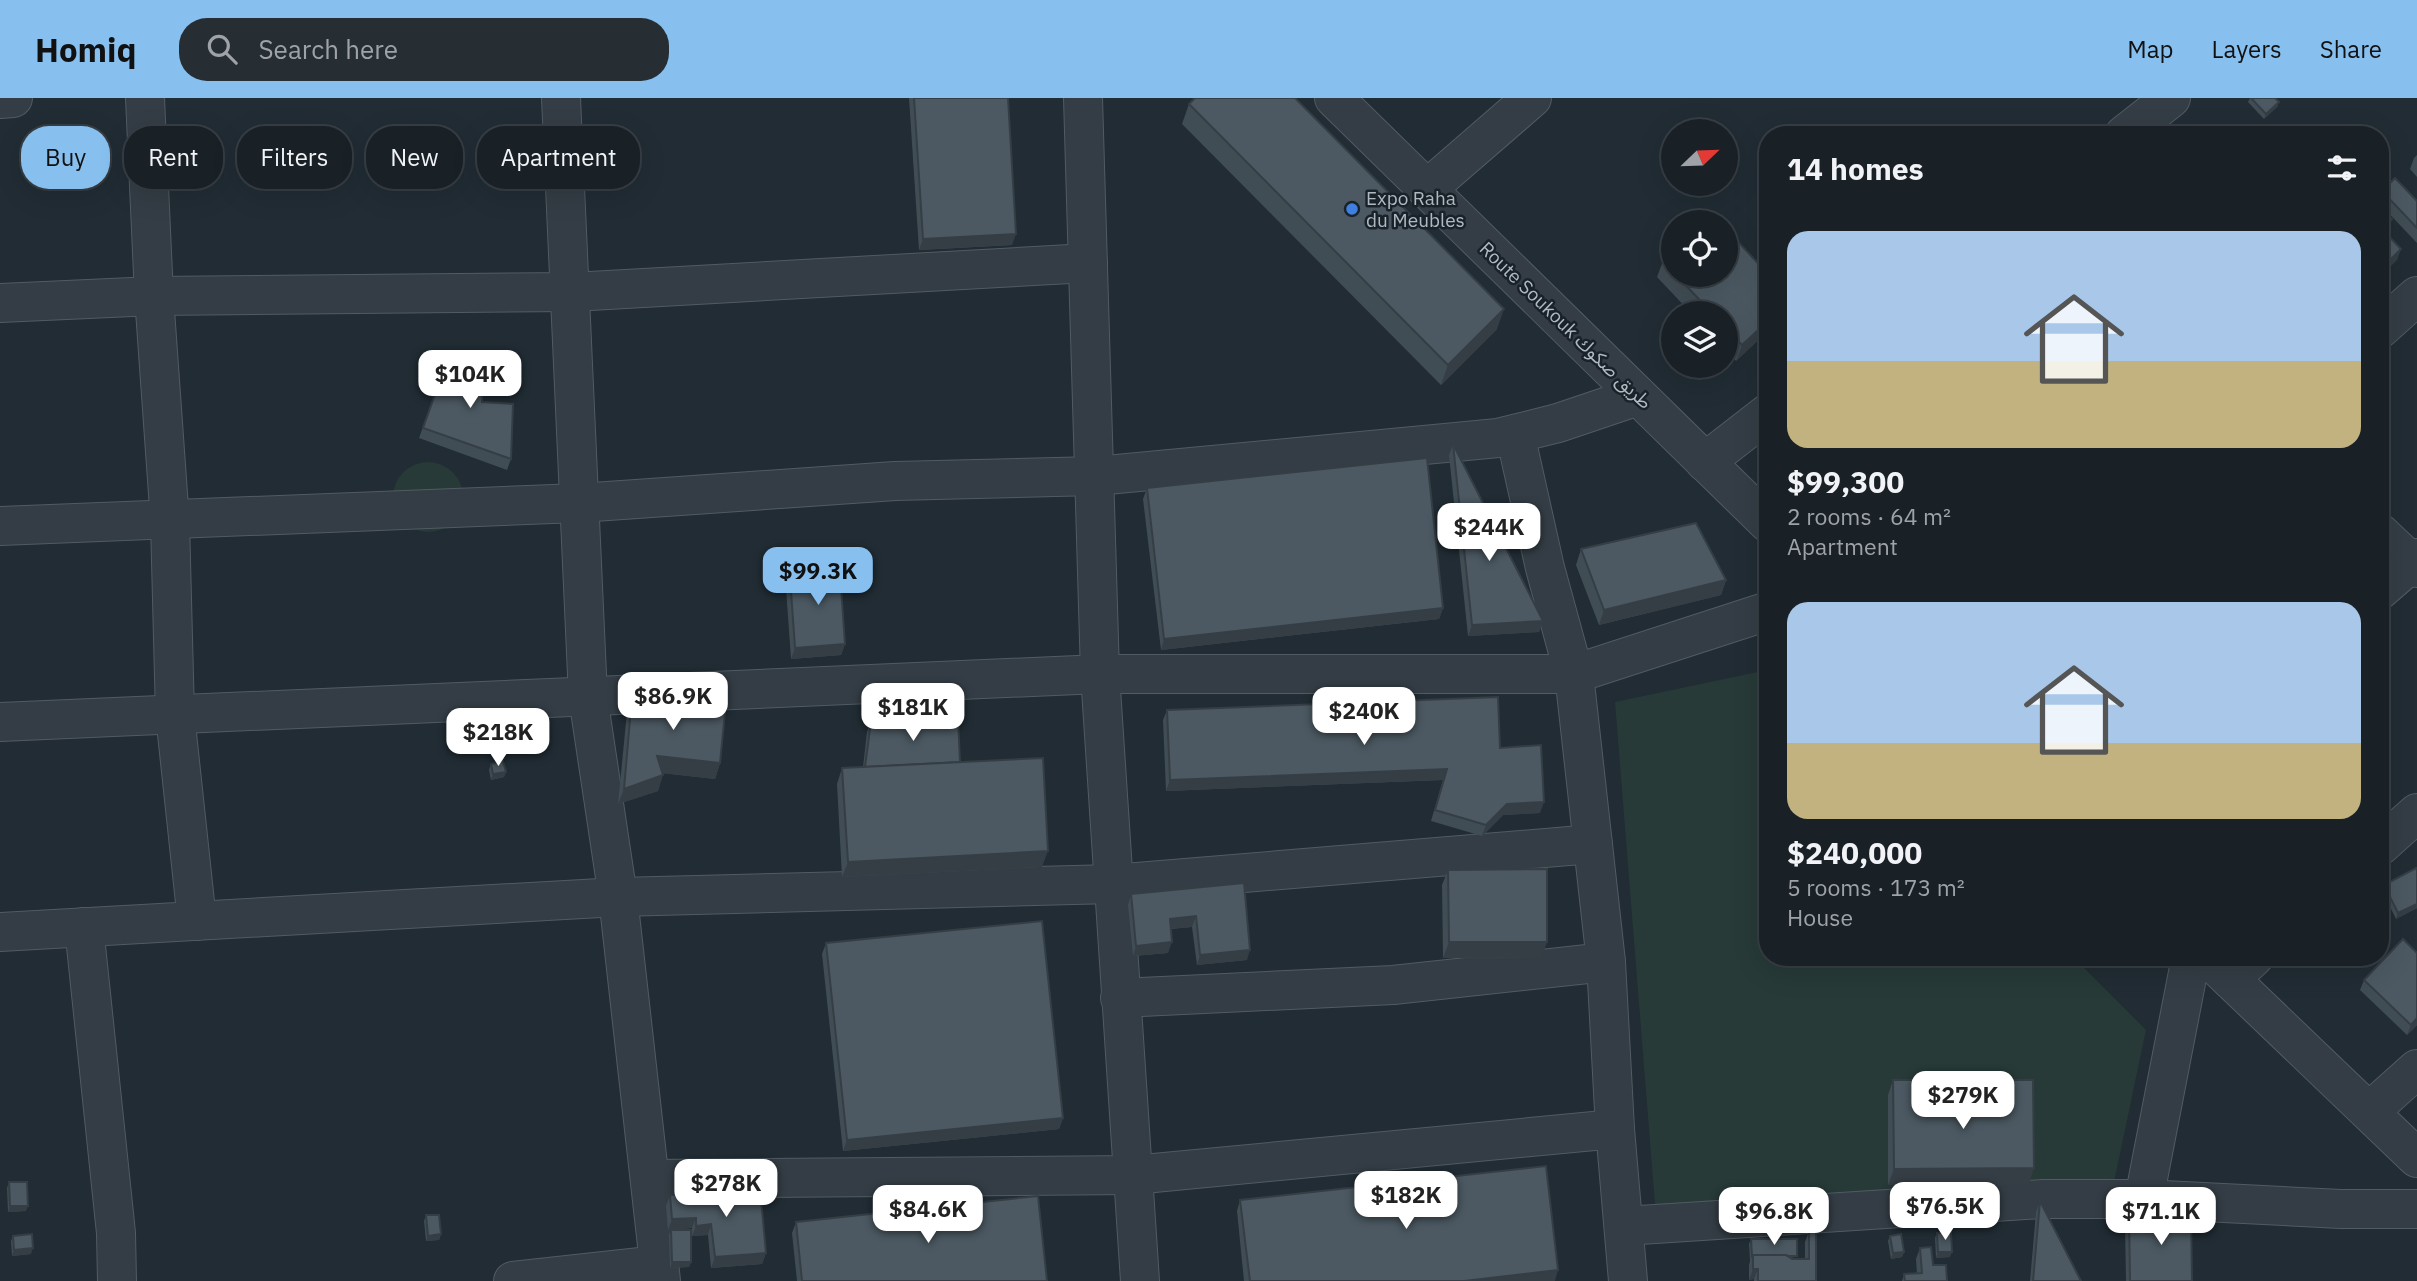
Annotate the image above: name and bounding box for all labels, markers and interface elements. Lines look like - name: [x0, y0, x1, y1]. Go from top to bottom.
- search box: [179, 18, 669, 81]
- text: Homiq: [35, 28, 137, 71]
- icon: search: [203, 30, 241, 68]
- text: Search here: [259, 32, 398, 66]
- text: Map: [2127, 33, 2174, 65]
- text: Layers: [2212, 33, 2282, 65]
- text: Share: [2320, 33, 2382, 65]
- north arrow: [1661, 119, 1738, 196]
- map controls: [1661, 119, 1738, 378]
- chip: Buy: [21, 126, 110, 189]
- chip: Rent: [124, 126, 223, 189]
- chip: Filters: [237, 126, 352, 189]
- chip: New: [366, 126, 463, 189]
- chip: Apartment: [477, 126, 640, 189]
- text: 14 homes: [1787, 149, 1924, 188]
- icon: filters: [2323, 149, 2361, 187]
- place label: Expo Raha du Meubles: [1366, 186, 1465, 232]
- marker: Expo Raha du Meubles: [1344, 201, 1360, 217]
- button: locate: [1661, 210, 1738, 287]
- street label: Route Soukouk طريق صكوك: [1475, 236, 1657, 414]
- icon: home: [2011, 276, 2137, 402]
- button: layers: [1661, 301, 1738, 378]
- pin: $104K: [421, 350, 519, 410]
- text: $104K: [434, 358, 506, 388]
- text: $99,300: [1787, 462, 1904, 501]
- text: 2 rooms · 64 m²: [1787, 501, 1951, 531]
- pin: $244K: [1440, 504, 1538, 563]
- text: $244K: [1453, 511, 1525, 541]
- text: Apartment: [1787, 531, 1898, 561]
- pin: $99.3K: [761, 547, 875, 607]
- text: $99.3K: [779, 555, 857, 585]
- icon: home: [2011, 647, 2137, 773]
- pin: $86.9K: [616, 672, 730, 732]
- text: $86.9K: [634, 680, 712, 710]
- pin: $181K: [864, 684, 962, 743]
- pin: $240K: [1315, 688, 1413, 747]
- text: $181K: [877, 691, 949, 721]
- text: $240K: [1328, 695, 1400, 725]
- pin: $218K: [449, 708, 547, 768]
- text: $218K: [462, 716, 534, 746]
- text: $240,000: [1787, 833, 1922, 872]
- text: 5 rooms · 173 m²: [1787, 872, 1965, 902]
- text: House: [1787, 902, 1853, 932]
- pin: $279K: [1914, 1072, 2012, 1131]
- text: $279K: [1927, 1079, 1999, 1109]
- pin: $278K: [677, 1160, 775, 1219]
- text: $278K: [690, 1167, 762, 1197]
- pin: $182K: [1357, 1172, 1455, 1231]
- text: $182K: [1370, 1179, 1442, 1209]
- pin: $76.5K: [1888, 1182, 2002, 1242]
- pin: $84.6K: [871, 1186, 985, 1245]
- pin: $96.8K: [1717, 1188, 1831, 1247]
- pin: $71.1K: [2104, 1188, 2218, 1247]
- text: $76.5K: [1906, 1190, 1984, 1220]
- text: $84.6K: [889, 1193, 967, 1223]
- text: $96.8K: [1735, 1195, 1813, 1225]
- text: $71.1K: [2122, 1195, 2200, 1225]

